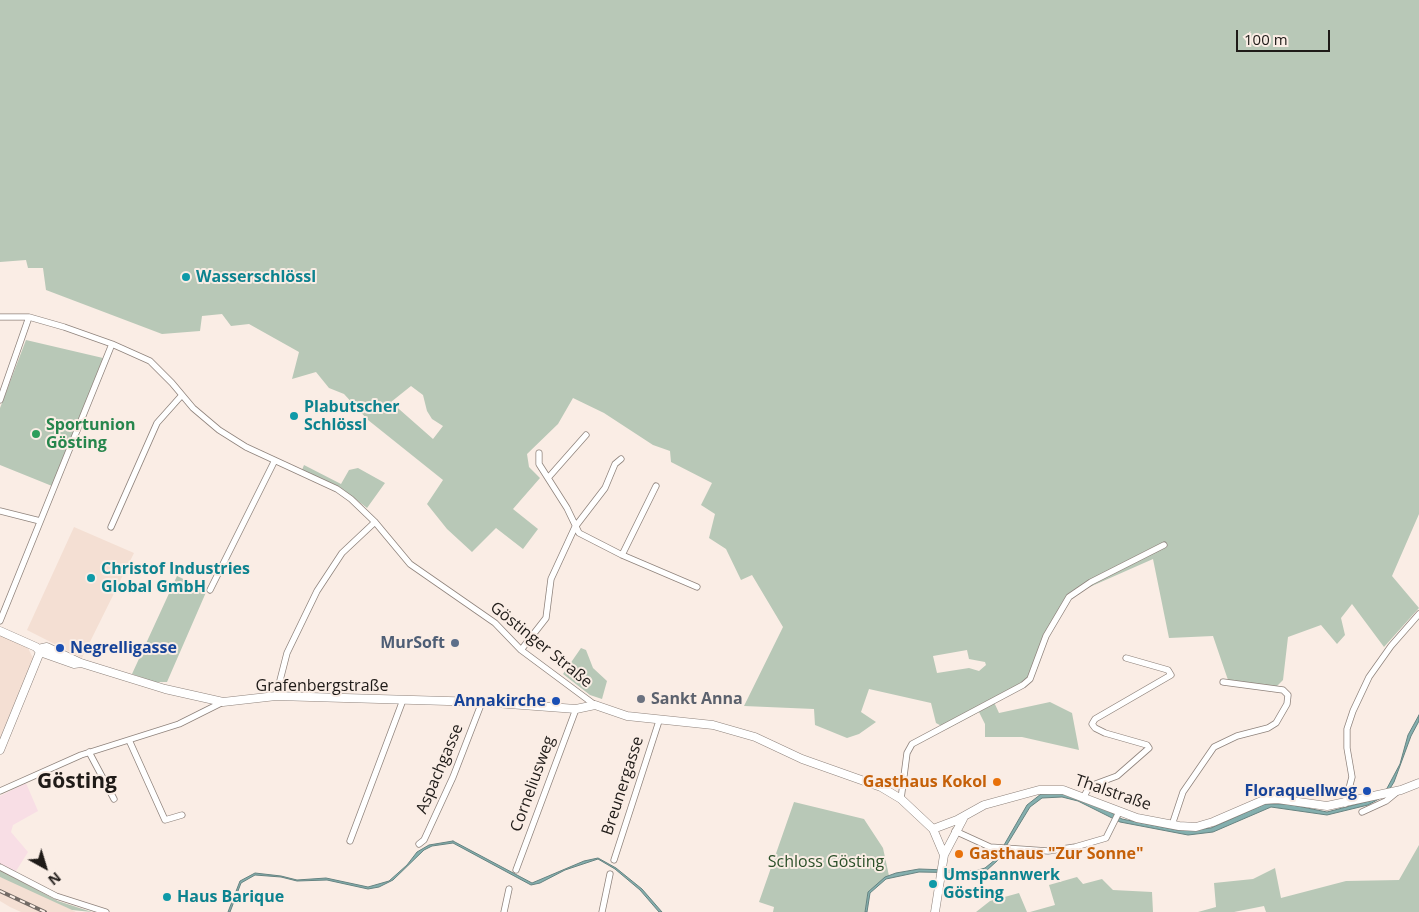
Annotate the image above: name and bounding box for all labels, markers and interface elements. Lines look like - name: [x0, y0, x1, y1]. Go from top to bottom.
- scale bar: [1239, 20, 1333, 52]
- text: 100 m: [1244, 29, 1288, 49]
- place label: Wasserschlössl: [196, 267, 316, 287]
- marker: Wasserschlössl: [180, 271, 192, 283]
- place label: Plabutscher Schlössl: [304, 397, 400, 435]
- marker: Plabutscher Schlössl: [288, 410, 300, 422]
- place label: Sportunion Gösting: [46, 415, 135, 453]
- marker: Sportunion Gösting: [30, 428, 42, 440]
- place label: Christof Industries Global GmbH: [101, 559, 250, 597]
- marker: Christof Industries Global GmbH: [85, 572, 97, 584]
- street label: Göstinger Straße: [486, 598, 596, 692]
- place label: MurSoft: [380, 633, 445, 653]
- marker: MurSoft: [449, 637, 461, 649]
- place label: Negrelligasse: [70, 638, 177, 658]
- marker: Negrelligasse: [54, 642, 66, 654]
- street label: Grafenbergstraße: [256, 676, 388, 696]
- place label: Sankt Anna: [651, 689, 743, 709]
- place label: Annakirche: [454, 691, 546, 711]
- marker: Sankt Anna: [635, 693, 647, 705]
- marker: Annakirche: [550, 695, 562, 707]
- street label: Aspachgasse: [412, 721, 468, 817]
- street label: Corneliusweg: [507, 733, 559, 835]
- street label: Breunergasse: [598, 734, 648, 838]
- district label: Gösting: [37, 769, 117, 795]
- street label: Thalstraße: [1072, 771, 1154, 815]
- place label: Gasthaus Kokol: [863, 772, 987, 792]
- marker: Gasthaus Kokol: [991, 776, 1003, 788]
- place label: Floraquellweg: [1244, 781, 1357, 801]
- marker: Floraquellweg: [1361, 785, 1373, 797]
- north arrow: [20, 842, 70, 892]
- place label: Gasthaus "Zur Sonne": [969, 844, 1143, 864]
- marker: Gasthaus "Zur Sonne": [953, 848, 965, 860]
- park label: Schloss Gösting: [768, 852, 884, 872]
- place label: Umspannwerk Gösting: [943, 865, 1060, 903]
- text: N: [44, 868, 65, 890]
- marker: Umspannwerk Gösting: [927, 878, 939, 890]
- place label: Haus Barique: [177, 887, 284, 907]
- marker: Haus Barique: [161, 891, 173, 903]

